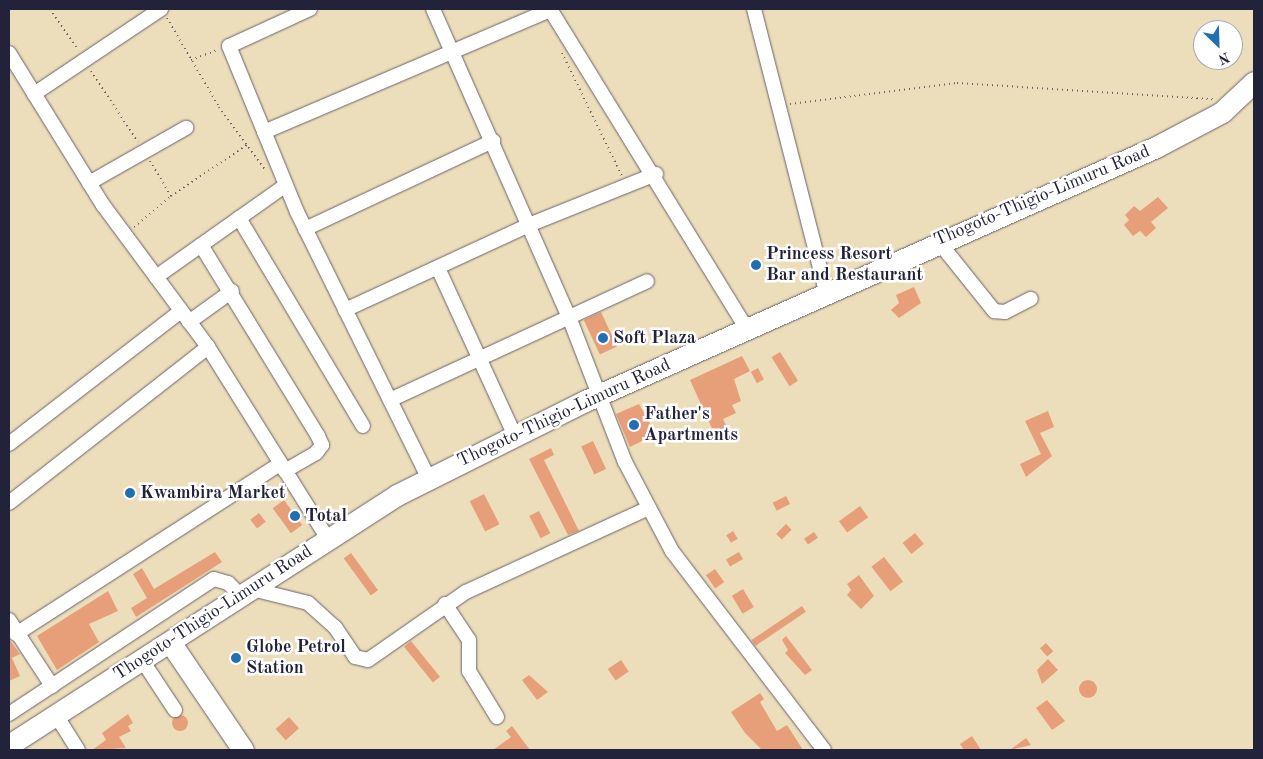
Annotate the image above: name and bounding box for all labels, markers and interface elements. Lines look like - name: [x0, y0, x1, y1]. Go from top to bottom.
- north arrow: [1193, 20, 1243, 70]
- text: N: [1216, 49, 1231, 66]
- street label: Thogoto-Thigio-Limuru Road: [931, 141, 1153, 251]
- place label: Princess Resort Bar and Restaurant: [766, 244, 923, 286]
- marker: Princess Resort Bar and Restaurant: [750, 259, 762, 271]
- place label: Soft Plaza: [613, 327, 696, 349]
- marker: Soft Plaza: [597, 332, 609, 344]
- street label: Thogoto-Thigio-Limuru Road: [454, 354, 674, 472]
- place label: Father's Apartments: [644, 404, 738, 446]
- marker: Father's Apartments: [628, 419, 640, 431]
- place label: Kwambira Market: [140, 482, 286, 504]
- marker: Kwambira Market: [124, 487, 136, 499]
- place label: Total: [305, 505, 347, 527]
- marker: Total: [289, 510, 301, 522]
- street label: Thogoto-Thigio-Limuru Road: [110, 541, 316, 685]
- place label: Globe Petrol Station: [246, 637, 346, 680]
- marker: Globe Petrol Station: [230, 652, 242, 664]

